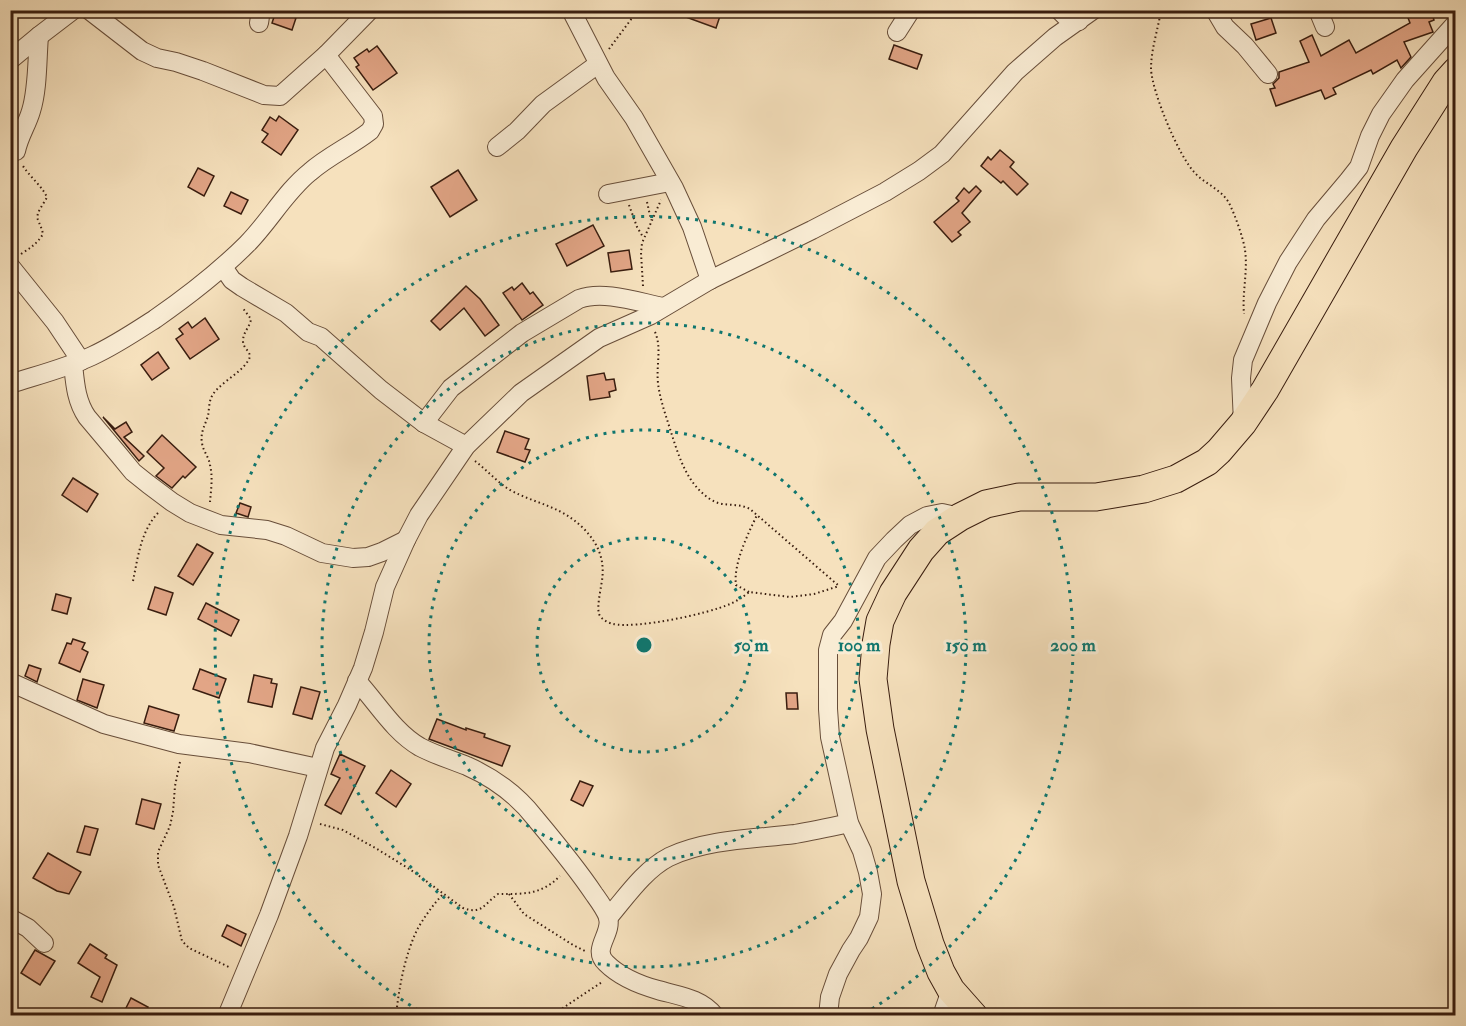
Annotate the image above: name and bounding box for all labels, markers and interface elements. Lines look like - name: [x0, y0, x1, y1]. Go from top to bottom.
- text: 50 m: [734, 634, 769, 657]
- text: 100 m: [838, 634, 881, 657]
- text: 150 m: [945, 634, 988, 657]
- text: 200 m: [1050, 634, 1097, 657]
- centre of rings: [634, 635, 654, 655]

